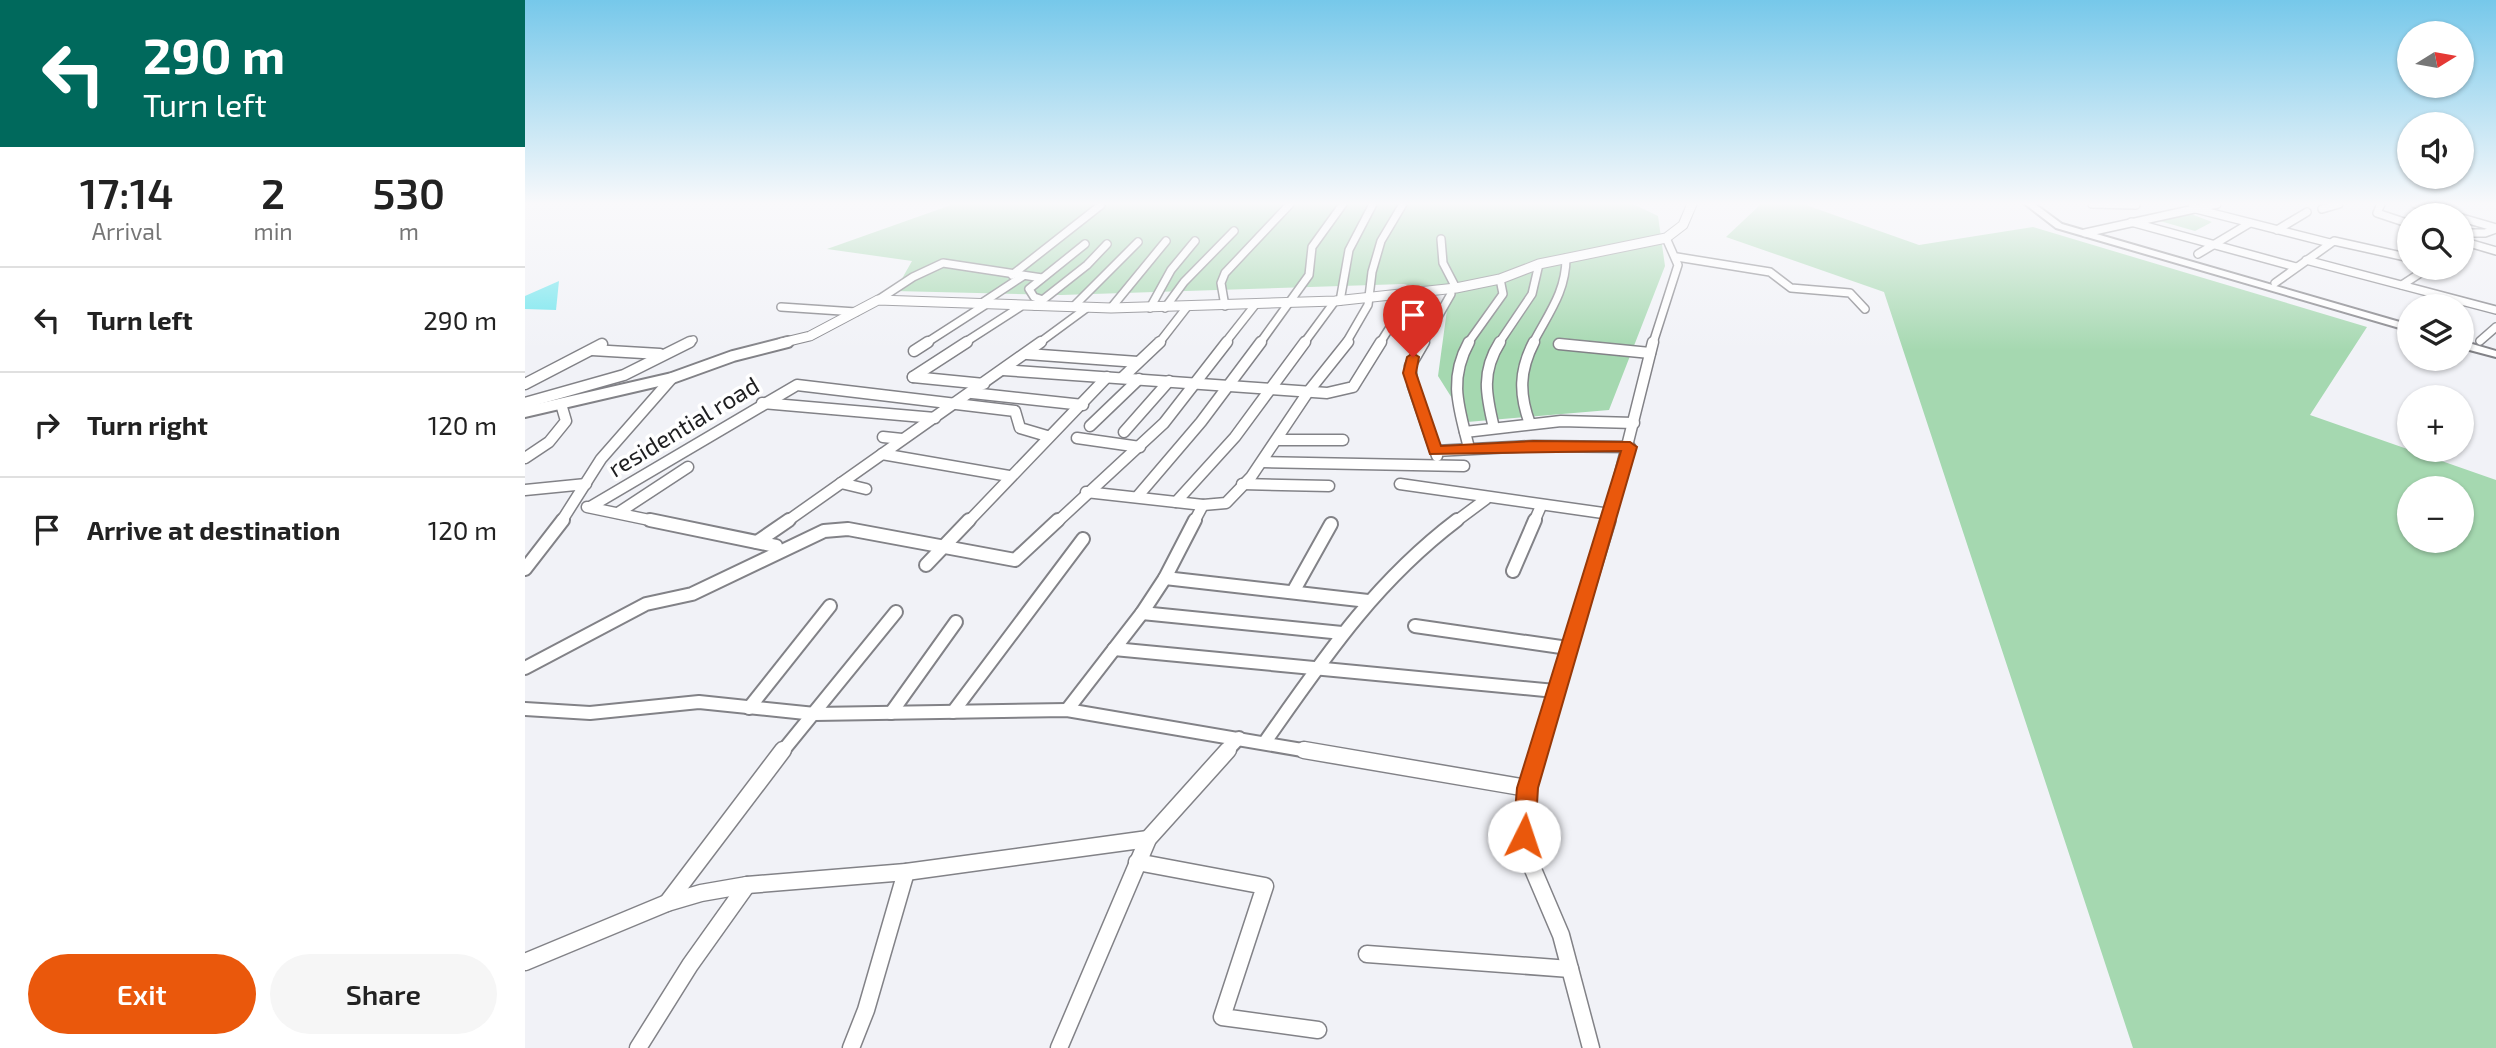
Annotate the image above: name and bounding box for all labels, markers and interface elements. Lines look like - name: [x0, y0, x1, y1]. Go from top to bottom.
- north arrow: [2397, 21, 2475, 98]
- map controls: [2397, 21, 2474, 553]
- text: 290 m: [143, 25, 285, 84]
- icon: left: [28, 28, 119, 119]
- text: Turn left: [143, 85, 267, 123]
- button: sound: [2397, 112, 2474, 189]
- text: 17:14: [80, 167, 174, 217]
- text: 2: [261, 167, 285, 217]
- text: 530: [373, 167, 445, 217]
- button: search: [2397, 203, 2474, 280]
- text: Arrival: [92, 217, 162, 245]
- text: min: [254, 217, 293, 245]
- text: m: [399, 217, 419, 245]
- pin: [1383, 285, 1443, 357]
- button: layers: [2397, 294, 2474, 371]
- icon: arrive: [1394, 296, 1432, 334]
- icon: left: [28, 301, 66, 339]
- text: Turn left: [87, 304, 193, 335]
- text: 290 m: [423, 304, 497, 335]
- street label: residential road: [602, 370, 764, 482]
- button: +: [2397, 385, 2474, 462]
- icon: right: [28, 406, 66, 444]
- text: Turn right: [87, 409, 208, 440]
- text: 120 m: [428, 409, 497, 440]
- button: −: [2397, 476, 2474, 553]
- icon: arrive: [28, 511, 66, 549]
- text: Arrive at destination: [87, 514, 340, 545]
- text: 120 m: [428, 514, 497, 545]
- position arrow: [1487, 799, 1561, 873]
- button: Exit: [28, 954, 256, 1034]
- button: Share: [270, 954, 497, 1034]

